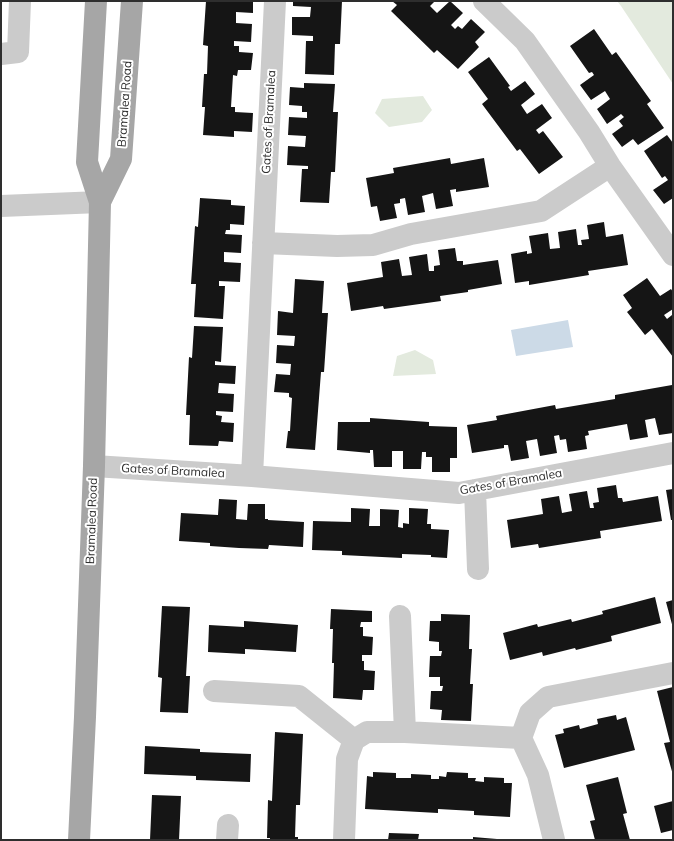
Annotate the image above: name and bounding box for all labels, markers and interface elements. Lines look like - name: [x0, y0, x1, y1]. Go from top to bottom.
- street label: Bramalea Road: [115, 60, 135, 148]
- street label: Gates of Bramalea: [259, 70, 279, 174]
- street label: Gates of Bramalea: [121, 461, 225, 481]
- street label: Gates of Bramalea: [459, 466, 563, 498]
- street label: Bramalea Road: [83, 478, 101, 564]

